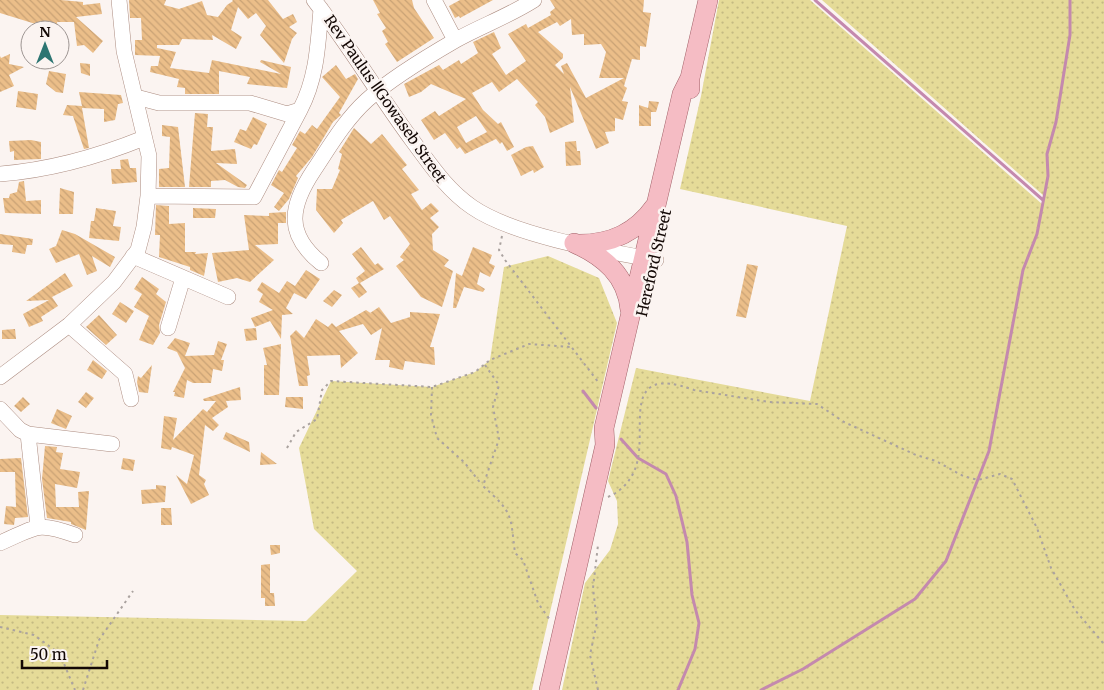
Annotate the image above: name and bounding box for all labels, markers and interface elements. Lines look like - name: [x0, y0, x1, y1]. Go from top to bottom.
- street label: Rev Paulus ǁGowaseb Street: [320, 11, 451, 186]
- north arrow: [20, 20, 70, 70]
- text: N: [39, 23, 51, 41]
- street label: Hereford Street: [632, 207, 675, 319]
- scale bar: [22, 638, 108, 670]
- text: 50 m: [30, 645, 67, 664]

